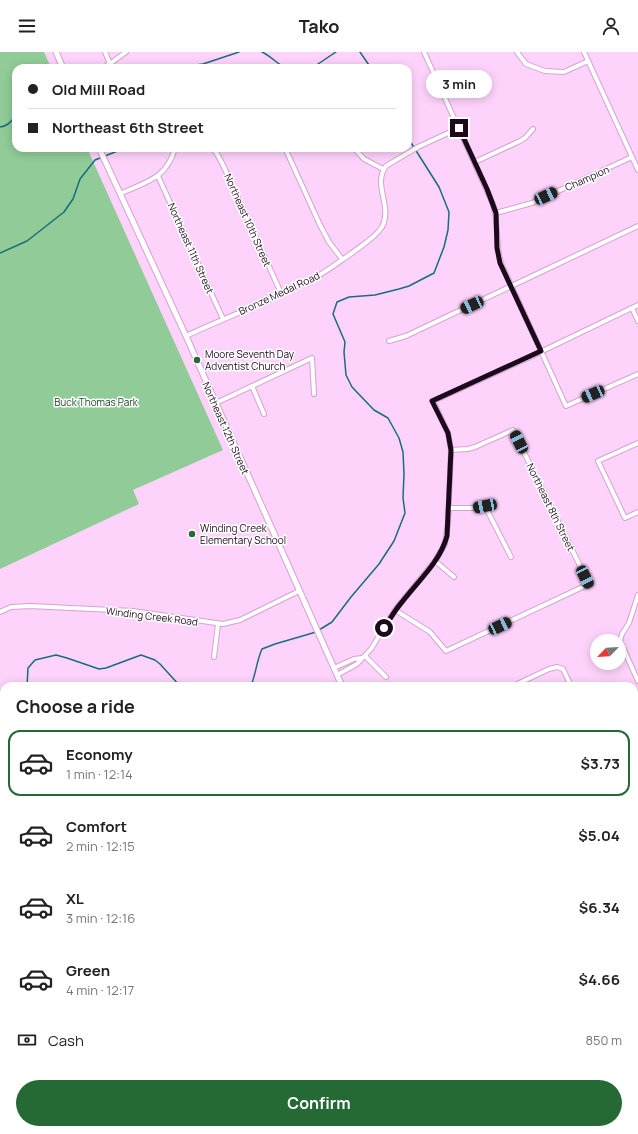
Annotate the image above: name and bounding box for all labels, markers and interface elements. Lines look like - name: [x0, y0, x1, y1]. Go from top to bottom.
- text: Tako: [299, 14, 339, 38]
- icon: menu: [16, 15, 38, 37]
- icon: person: [600, 15, 622, 37]
- callout: 3 min: [426, 70, 492, 98]
- text: 3 min: [442, 75, 476, 93]
- text: Old Mill Road: [52, 79, 145, 100]
- text: Northeast 6th Street: [52, 117, 204, 138]
- route end: [450, 119, 468, 137]
- street label: Champion: [563, 162, 611, 194]
- street label: Northeast 10th Street: [221, 171, 275, 269]
- car: [533, 185, 559, 207]
- street label: Northeast 11th Street: [165, 200, 217, 296]
- street label: Bronze Medal Road: [236, 268, 322, 318]
- car: [459, 294, 485, 316]
- place label: Moore Seventh Day Adventist Church: [205, 347, 295, 373]
- marker: Moore Seventh Day Adventist Church: [192, 355, 202, 365]
- street label: Northeast 12th Street: [199, 380, 253, 476]
- car: [580, 384, 606, 404]
- park label: Buck Thomas Park: [54, 395, 139, 409]
- car: [508, 429, 530, 455]
- street label: Northeast 8th Street: [524, 461, 578, 553]
- car: [472, 498, 498, 514]
- place label: Winding Creek Elementary School: [200, 521, 286, 547]
- marker: Winding Creek Elementary School: [187, 529, 197, 539]
- car: [574, 564, 596, 590]
- street label: Winding Creek Road: [105, 603, 199, 629]
- car: [487, 615, 513, 637]
- route start: [375, 619, 393, 637]
- north arrow: [590, 634, 626, 670]
- map controls: [590, 634, 626, 670]
- text: Choose a ride: [16, 694, 135, 718]
- text: Economy: [66, 744, 133, 765]
- icon: car: [18, 745, 54, 781]
- text: $3.73: [581, 753, 620, 774]
- text: 1 min · 12:14: [66, 765, 133, 783]
- text: Comfort: [66, 816, 127, 837]
- icon: car: [18, 817, 54, 853]
- text: $5.04: [578, 825, 620, 846]
- text: 2 min · 12:15: [66, 837, 135, 855]
- text: XL: [66, 888, 84, 909]
- icon: car: [18, 889, 54, 925]
- text: $6.34: [579, 897, 620, 918]
- text: 3 min · 12:16: [66, 909, 135, 927]
- text: Green: [66, 960, 110, 981]
- icon: car: [18, 961, 54, 997]
- text: $4.66: [579, 969, 620, 990]
- text: 4 min · 12:17: [66, 981, 134, 999]
- icon: cash: [16, 1029, 38, 1051]
- text: Cash: [48, 1030, 84, 1051]
- text: 850 m: [585, 1031, 622, 1049]
- button: Confirm: [16, 1080, 622, 1126]

